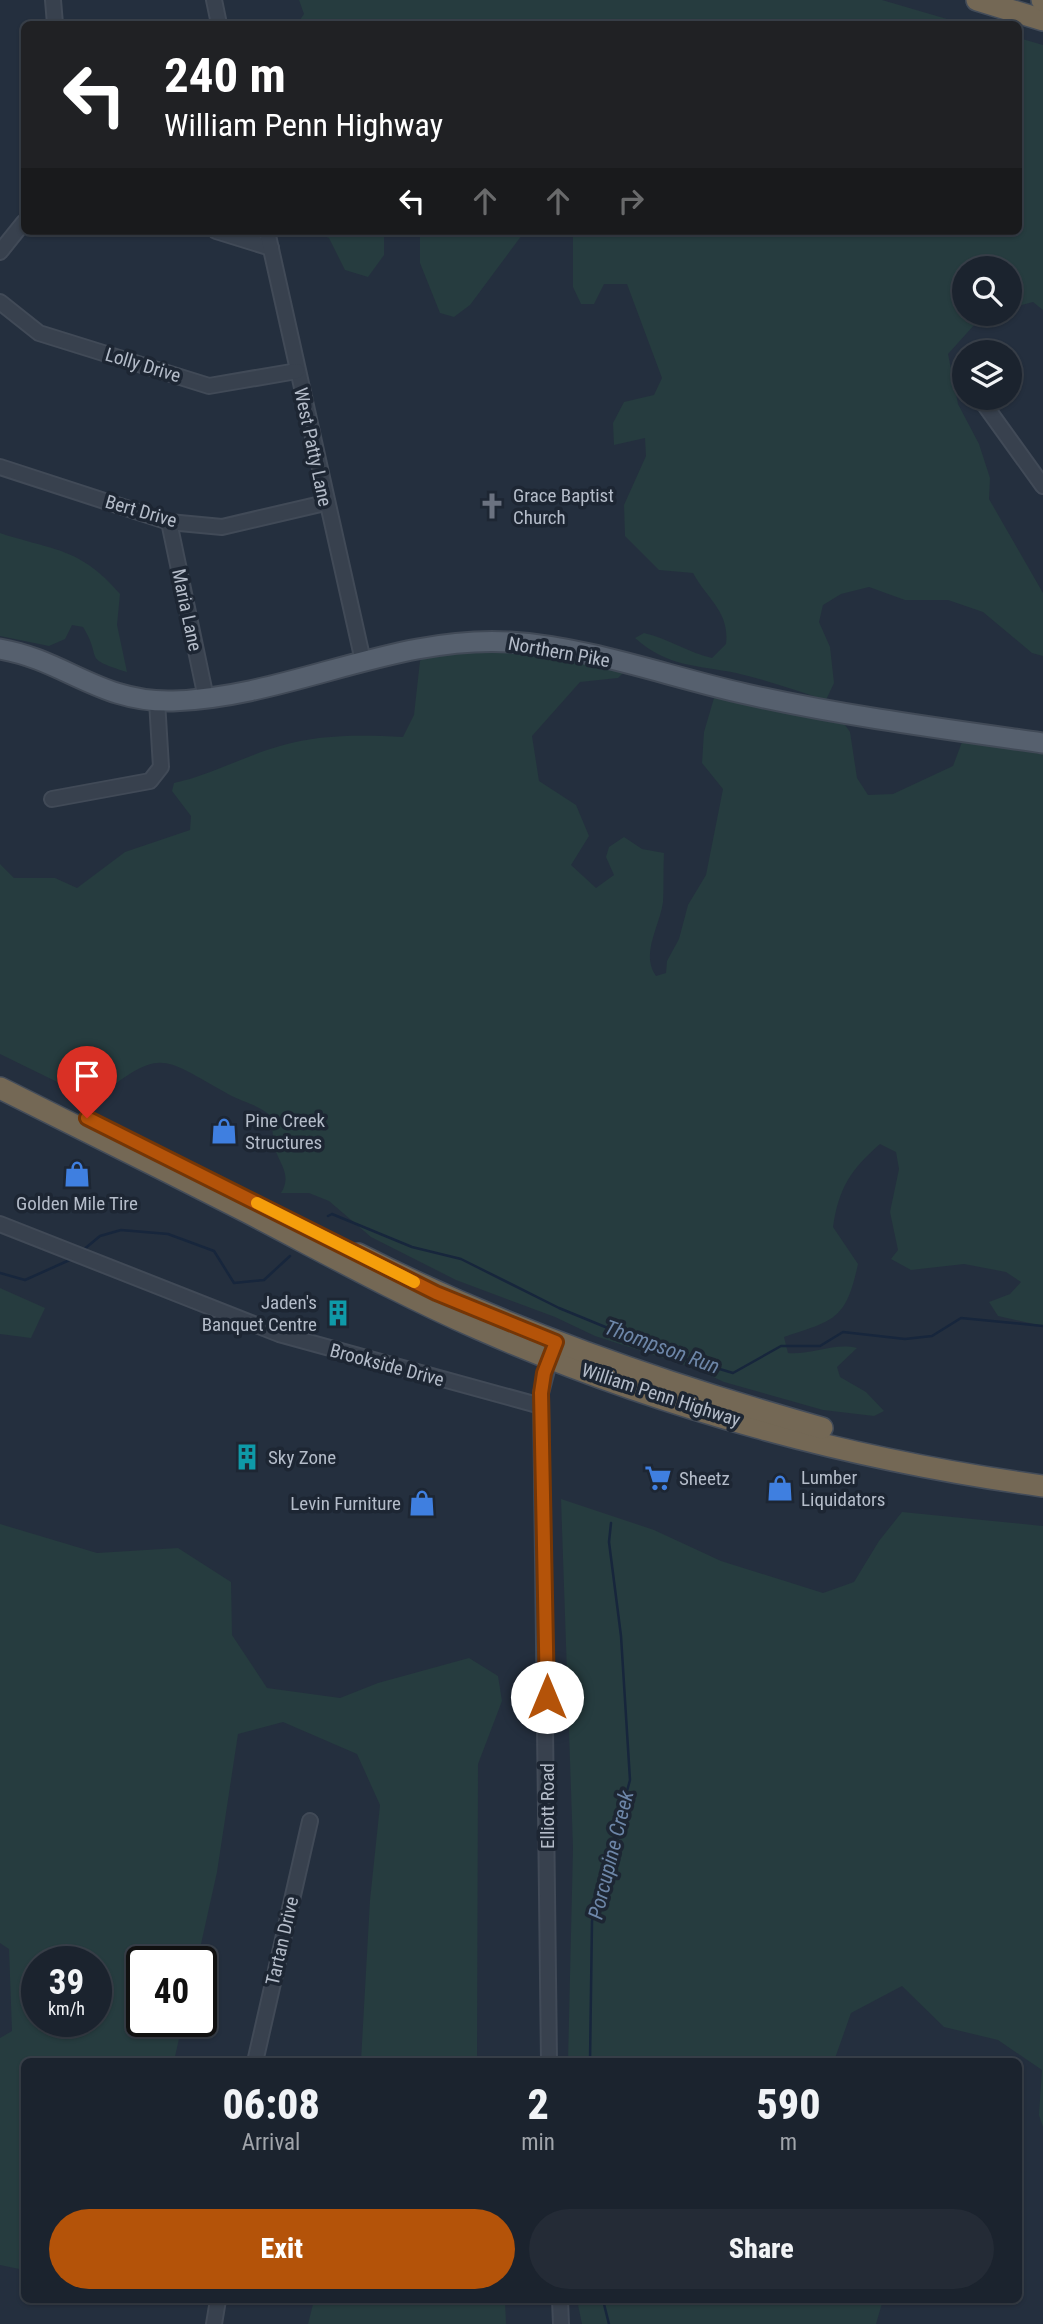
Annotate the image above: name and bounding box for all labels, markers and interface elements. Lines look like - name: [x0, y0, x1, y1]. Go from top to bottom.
- text: 240 m: [164, 47, 286, 104]
- icon: left: [49, 49, 140, 140]
- text: William Penn Highway: [164, 106, 443, 144]
- icon: left: [393, 182, 431, 220]
- icon: ahead: [466, 182, 504, 220]
- icon: ahead: [539, 182, 577, 220]
- icon: right: [612, 182, 650, 220]
- map controls: [952, 256, 1022, 410]
- button: search: [952, 256, 1022, 326]
- button: layers: [952, 340, 1022, 410]
- street label: Lolly Drive: [103, 343, 183, 387]
- street label: West Patty Lane: [289, 385, 337, 509]
- place label: Grace Baptist Church: [513, 484, 614, 529]
- street label: Bert Drive: [103, 490, 180, 532]
- church icon: Grace Baptist Church: [477, 491, 507, 521]
- street label: Maria Lane: [167, 567, 207, 653]
- street label: Northern Pike: [506, 632, 612, 672]
- pin: [57, 1046, 117, 1118]
- icon: arrive: [68, 1057, 106, 1095]
- place label: Pine Creek Structures: [245, 1109, 326, 1154]
- shop icon: Pine Creek Structures: [209, 1116, 239, 1146]
- shop icon: Golden Mile Tire: [62, 1159, 92, 1189]
- place label: Golden Mile Tire: [16, 1192, 138, 1215]
- place label: Jaden's Banquet Centre: [202, 1291, 317, 1336]
- building icon: Jaden's Banquet Centre: [323, 1298, 353, 1328]
- water label: Thompson Run: [601, 1315, 723, 1379]
- street label: Brookside Drive: [327, 1339, 447, 1391]
- street label: William Penn Highway: [579, 1358, 743, 1432]
- building icon: Sky Zone: [232, 1442, 262, 1472]
- place label: Sky Zone: [268, 1446, 336, 1469]
- supermarket icon: Sheetz: [643, 1463, 673, 1493]
- place label: Lumber Liquidators: [801, 1466, 885, 1511]
- place label: Sheetz: [679, 1467, 730, 1490]
- shop icon: Lumber Liquidators: [765, 1473, 795, 1503]
- shop icon: Levin Furniture: [407, 1488, 437, 1518]
- place label: Levin Furniture: [290, 1492, 401, 1515]
- position arrow: [510, 1660, 584, 1734]
- street label: Elliott Road: [536, 1763, 559, 1849]
- water label: Porcupine Creek: [583, 1788, 639, 1922]
- street label: Tartan Drive: [261, 1894, 303, 1988]
- speed limit sign: 40: [126, 1946, 217, 2037]
- text: 39: [49, 1962, 84, 2003]
- text: km/h: [48, 1998, 85, 2019]
- text: 06:08: [222, 2080, 320, 2129]
- text: 2: [527, 2080, 549, 2129]
- text: 590: [756, 2080, 821, 2129]
- text: Arrival: [242, 2129, 300, 2156]
- text: min: [521, 2129, 555, 2156]
- text: m: [780, 2129, 797, 2156]
- button: Exit: [49, 2209, 515, 2289]
- button: Share: [529, 2209, 994, 2289]

